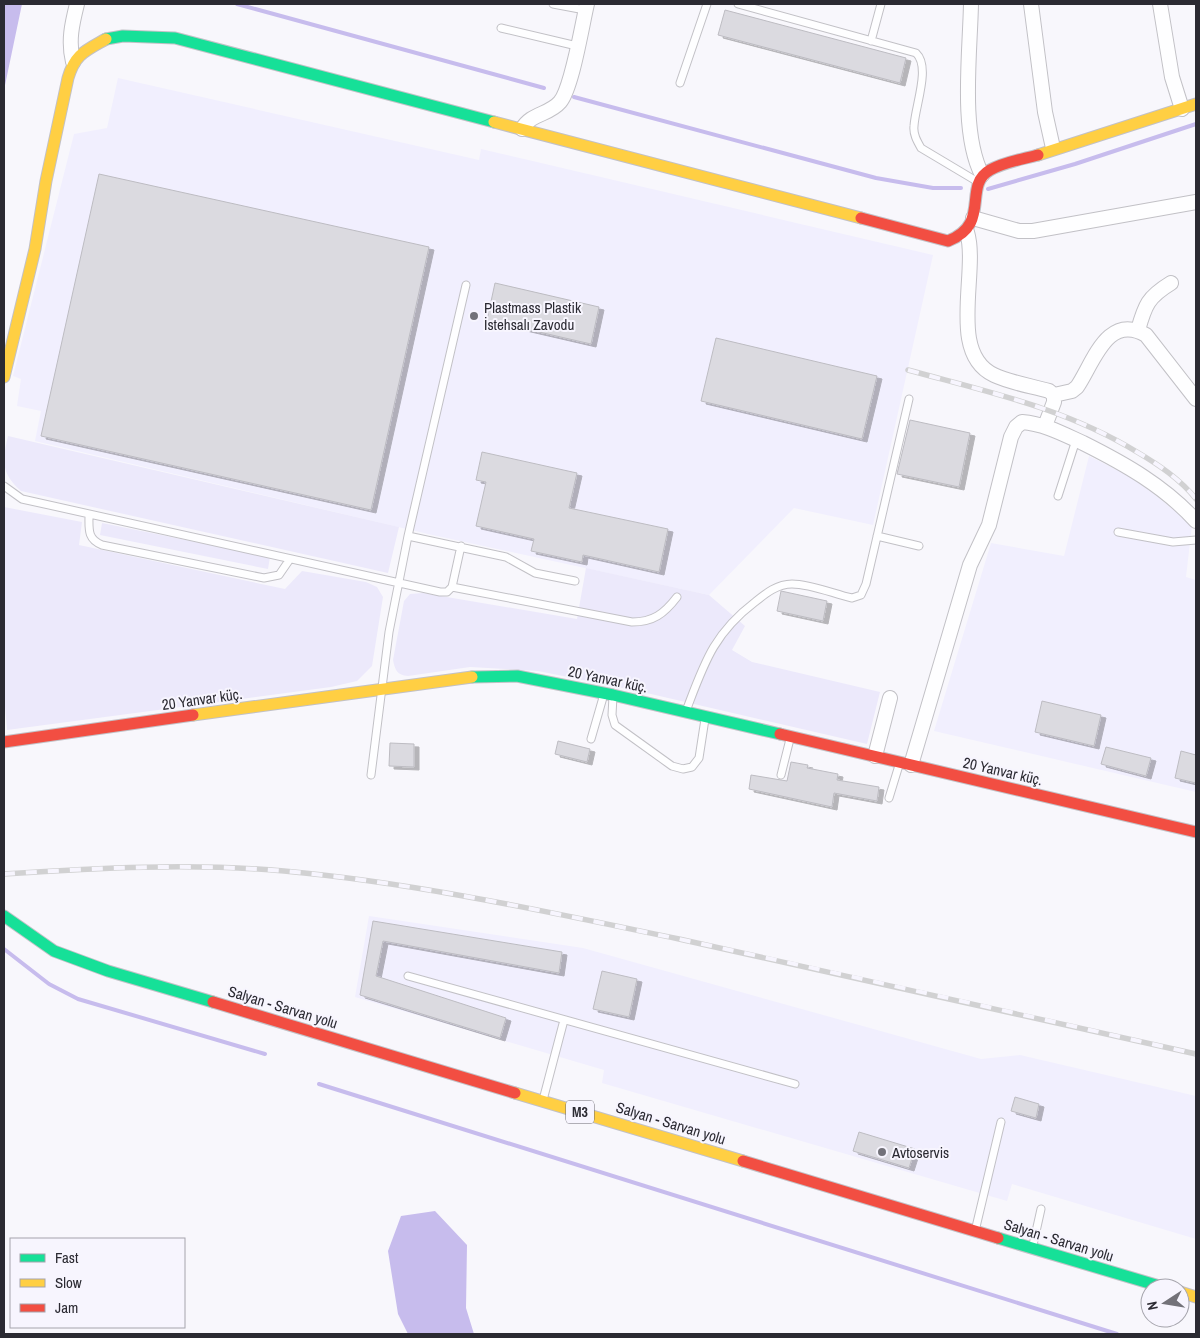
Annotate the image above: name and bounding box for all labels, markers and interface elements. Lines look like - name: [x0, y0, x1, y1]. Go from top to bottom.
- place label: Plastmass Plastik İstehsalı Zavodu: [484, 297, 582, 335]
- marker: Plastmass Plastik İstehsalı Zavodu: [468, 310, 480, 322]
- street label: 20 Yanvar küç.: [566, 660, 650, 698]
- street label: 20 Yanvar küç.: [160, 683, 244, 715]
- street label: 20 Yanvar küç.: [961, 752, 1045, 790]
- street label: Salyan - Sarvan yolu: [226, 980, 340, 1034]
- street label: Salyan - Sarvan yolu: [614, 1096, 728, 1150]
- road number: M3: [566, 1100, 594, 1124]
- place label: Avtoservis: [891, 1142, 949, 1163]
- marker: Avtoservis: [876, 1146, 888, 1158]
- street label: Salyan - Sarvan yolu: [1002, 1213, 1116, 1267]
- legend: [10, 1238, 185, 1328]
- text: Fast: [55, 1247, 79, 1268]
- text: Slow: [55, 1272, 82, 1293]
- north arrow: [1140, 1278, 1190, 1328]
- text: Jam: [55, 1297, 78, 1318]
- text: N: [1143, 1300, 1162, 1312]

